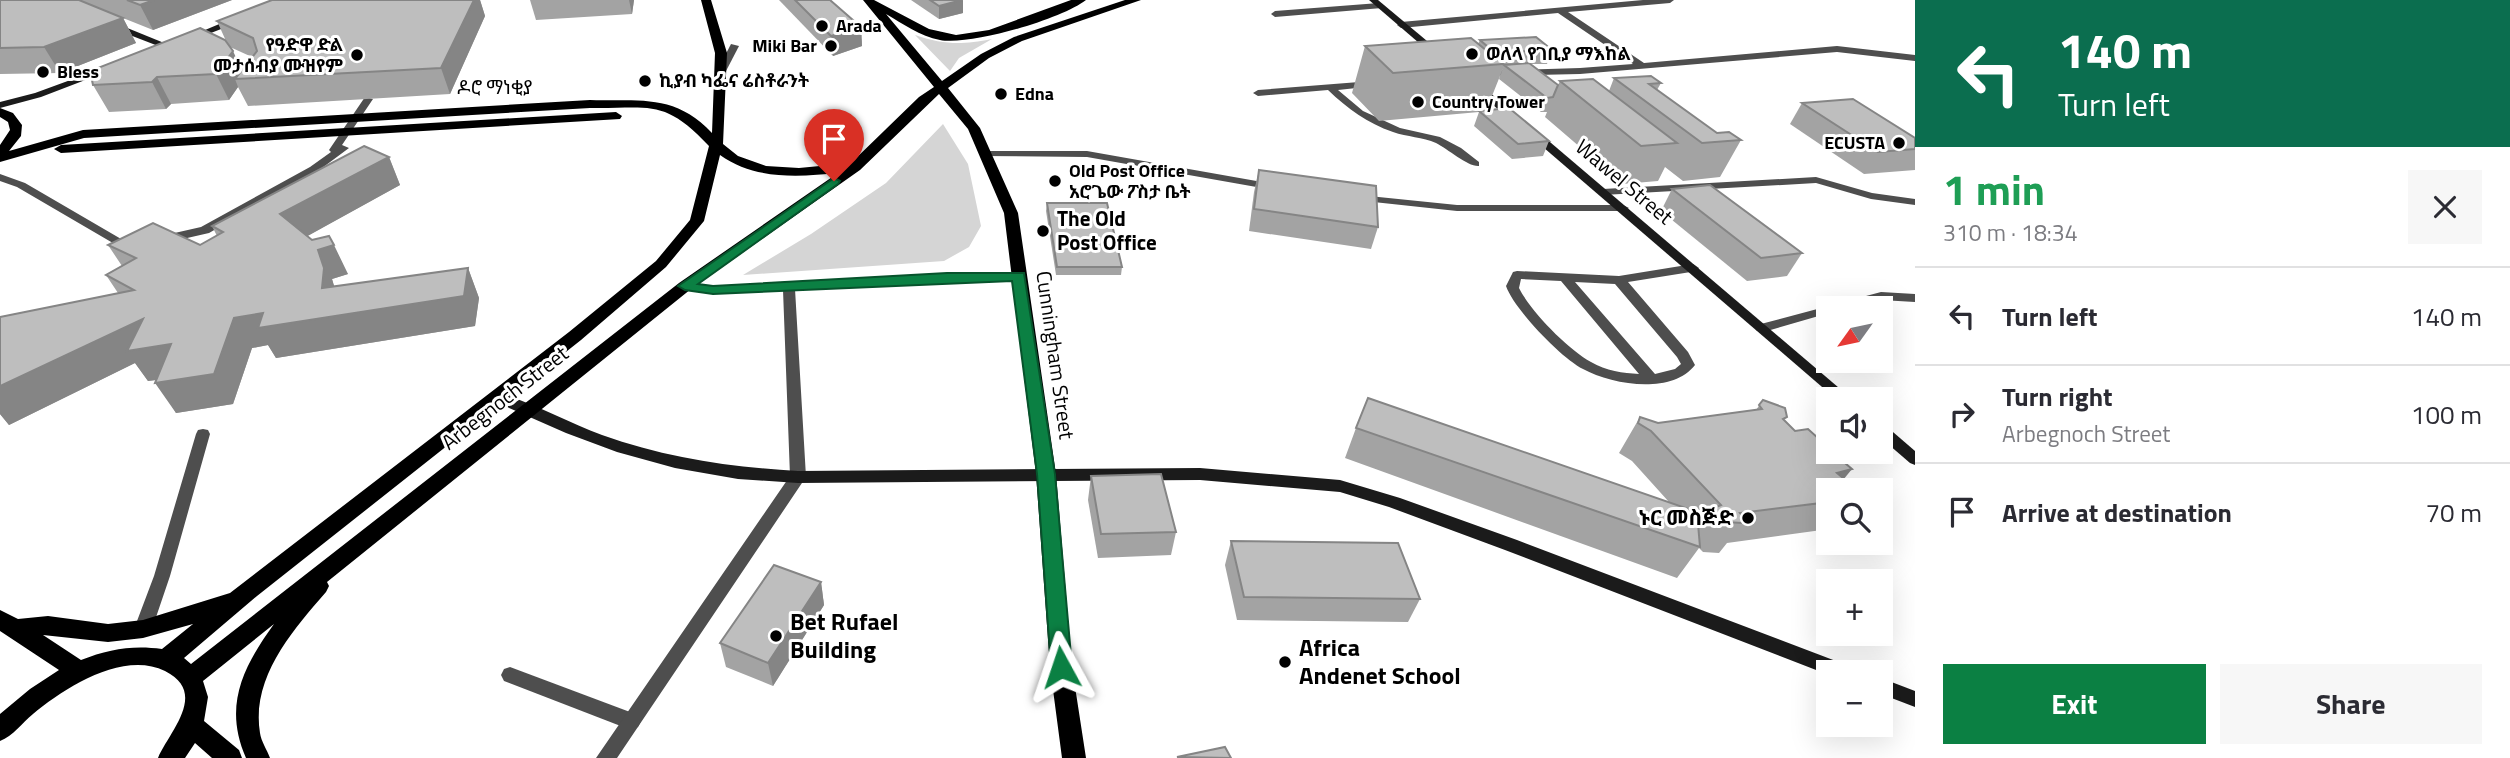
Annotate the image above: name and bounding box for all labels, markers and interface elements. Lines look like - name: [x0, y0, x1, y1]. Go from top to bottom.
- place label: Arada: [836, 12, 882, 39]
- text: 140 m: [2058, 12, 2192, 87]
- marker: Arada: [814, 18, 830, 34]
- icon: left: [1943, 28, 2034, 119]
- place label: የዓድዋ ድል መታሰብያ ሙዝየም: [213, 31, 343, 79]
- place label: Miki Bar: [752, 32, 817, 59]
- marker: Miki Bar: [823, 38, 839, 54]
- place label: ወለላ የገቢያ ማእከል: [1486, 40, 1631, 67]
- marker: ወለላ የገቢያ ማእከል: [1464, 46, 1480, 62]
- marker: የዓድዋ ድል መታሰብያ ሙዝየም: [349, 47, 365, 63]
- place label: Bless: [57, 58, 99, 85]
- marker: Bless: [35, 64, 51, 80]
- place label: ኪያብ ካፌና ሬስቶራንት: [659, 67, 809, 94]
- district label: ዶሮ ማነቂያ: [458, 72, 532, 101]
- marker: ኪያብ ካፌና ሬስቶራንት: [637, 73, 653, 89]
- place label: Edna: [1015, 80, 1054, 107]
- text: Turn left: [2058, 80, 2170, 128]
- marker: Edna: [993, 86, 1009, 102]
- place label: Country Tower: [1432, 88, 1545, 115]
- marker: Country Tower: [1410, 94, 1426, 110]
- pin: [804, 109, 864, 181]
- icon: arrive: [815, 120, 853, 158]
- place label: ECUSTA: [1824, 129, 1885, 156]
- street label: Wawel Street: [1569, 131, 1681, 232]
- marker: ECUSTA: [1891, 135, 1907, 151]
- place label: Old Post Office አሮጌው ፖስታ ቤት: [1069, 157, 1191, 205]
- text: 1 min: [1943, 157, 2045, 221]
- button: close: [2408, 170, 2482, 244]
- marker: Old Post Office አሮጌው ፖስታ ቤት: [1047, 173, 1063, 189]
- place label: The Old Post Office: [1057, 202, 1157, 258]
- text: 310 m · 18:34: [1943, 215, 2078, 250]
- marker: The Old Post Office: [1035, 223, 1051, 239]
- street label: Cunningham Street: [1028, 269, 1084, 442]
- north arrow: [1816, 296, 1894, 373]
- map controls: [1816, 296, 1893, 737]
- icon: left: [1943, 297, 1981, 335]
- text: Turn left: [2002, 297, 2097, 336]
- text: 140 m: [2411, 297, 2482, 336]
- street label: Arbegnoch Street: [434, 337, 575, 457]
- text: Turn right: [2002, 377, 2113, 416]
- button: sound: [1816, 387, 1893, 464]
- icon: right: [1943, 395, 1981, 433]
- text: 100 m: [2411, 395, 2482, 434]
- text: Arbegnoch Street: [2002, 416, 2170, 451]
- button: search: [1816, 478, 1893, 555]
- icon: arrive: [1943, 493, 1981, 531]
- text: Arrive at destination: [2002, 493, 2232, 532]
- text: 70 m: [2425, 493, 2482, 532]
- place label: ኑር መስጅድ: [1639, 501, 1735, 533]
- marker: ኑር መስጅድ: [1740, 510, 1756, 526]
- button: +: [1816, 569, 1893, 646]
- place label: Bet Rufael Building: [790, 603, 899, 667]
- marker: Bet Rufael Building: [768, 628, 784, 644]
- place label: Africa Andenet School: [1299, 629, 1461, 693]
- position arrow: [1024, 630, 1098, 704]
- marker: Africa Andenet School: [1277, 654, 1293, 670]
- button: −: [1816, 660, 1893, 737]
- button: Exit: [1943, 664, 2206, 744]
- button: Share: [2220, 664, 2482, 744]

